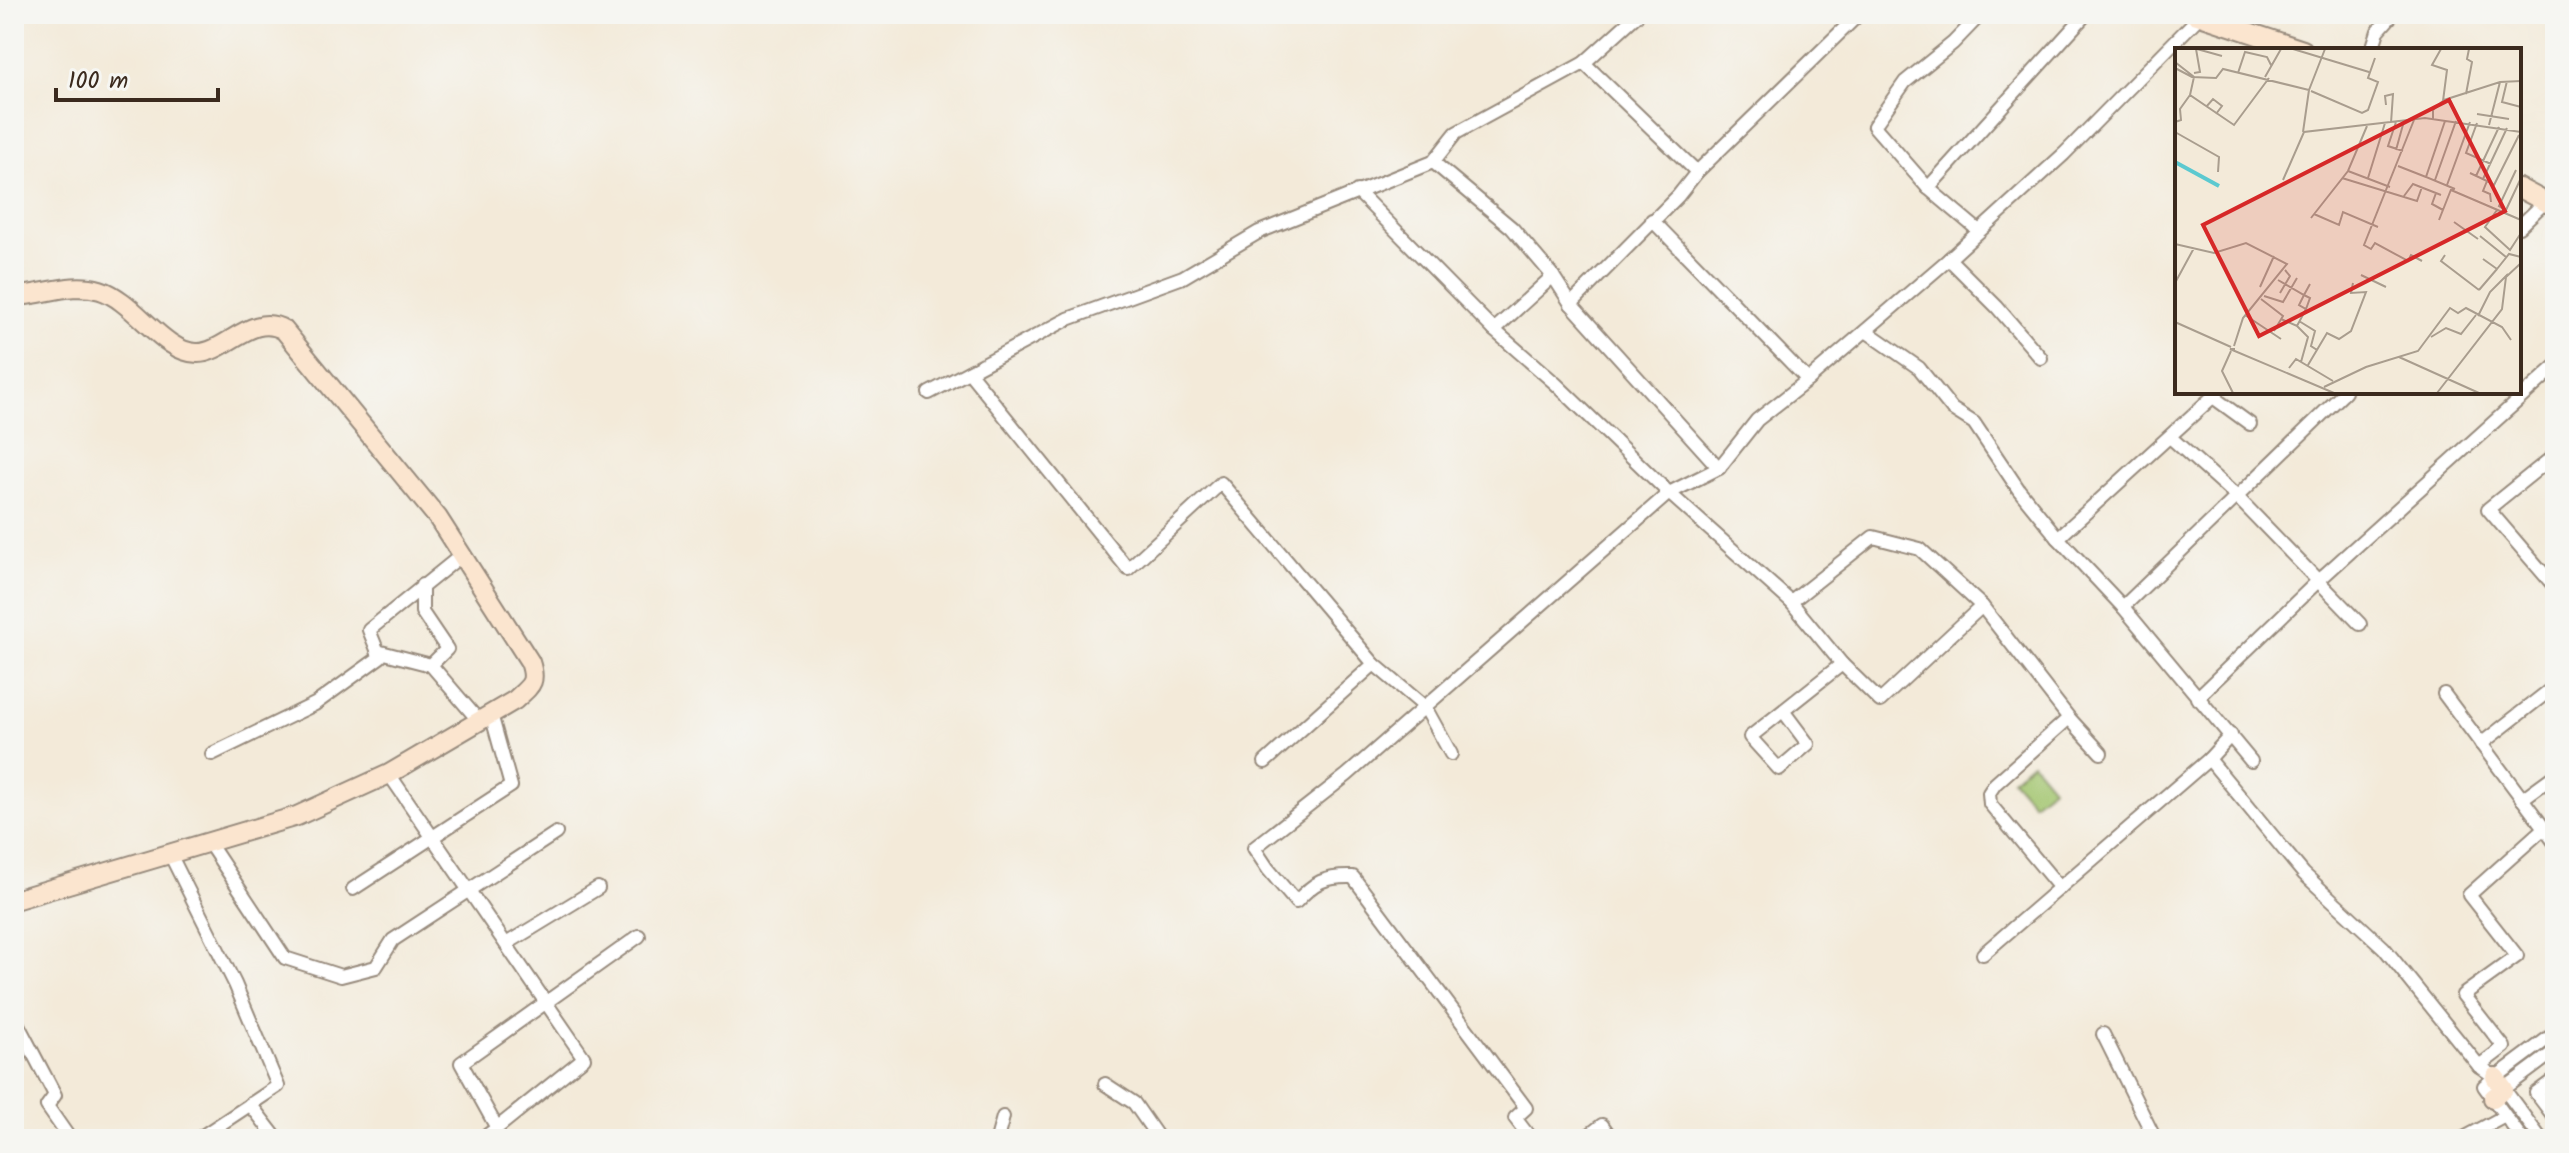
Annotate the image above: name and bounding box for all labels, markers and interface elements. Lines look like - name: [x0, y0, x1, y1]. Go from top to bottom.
- inset map: [2175, 48, 2521, 394]
- scale bar: [56, 52, 218, 102]
- text: 100 m: [68, 62, 128, 101]

